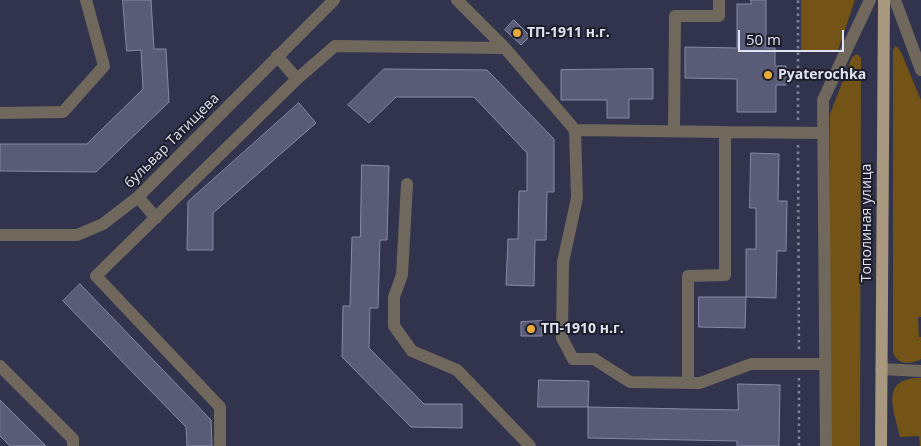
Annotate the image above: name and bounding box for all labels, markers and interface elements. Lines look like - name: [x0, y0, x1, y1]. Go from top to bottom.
- scale bar: [741, 20, 847, 52]
- place label: ТП-1911 н.г.: [527, 25, 610, 41]
- marker: ТП-1911 н.г.: [511, 27, 523, 39]
- text: 50 m: [746, 29, 781, 49]
- place label: Pyaterochka: [778, 67, 866, 83]
- marker: Pyaterochka: [762, 69, 774, 81]
- street label: бульвар Татищева: [121, 90, 223, 192]
- street label: Тополиная улица: [859, 164, 875, 282]
- place label: ТП-1910 н.г.: [541, 321, 624, 337]
- marker: ТП-1910 н.г.: [525, 323, 537, 335]

